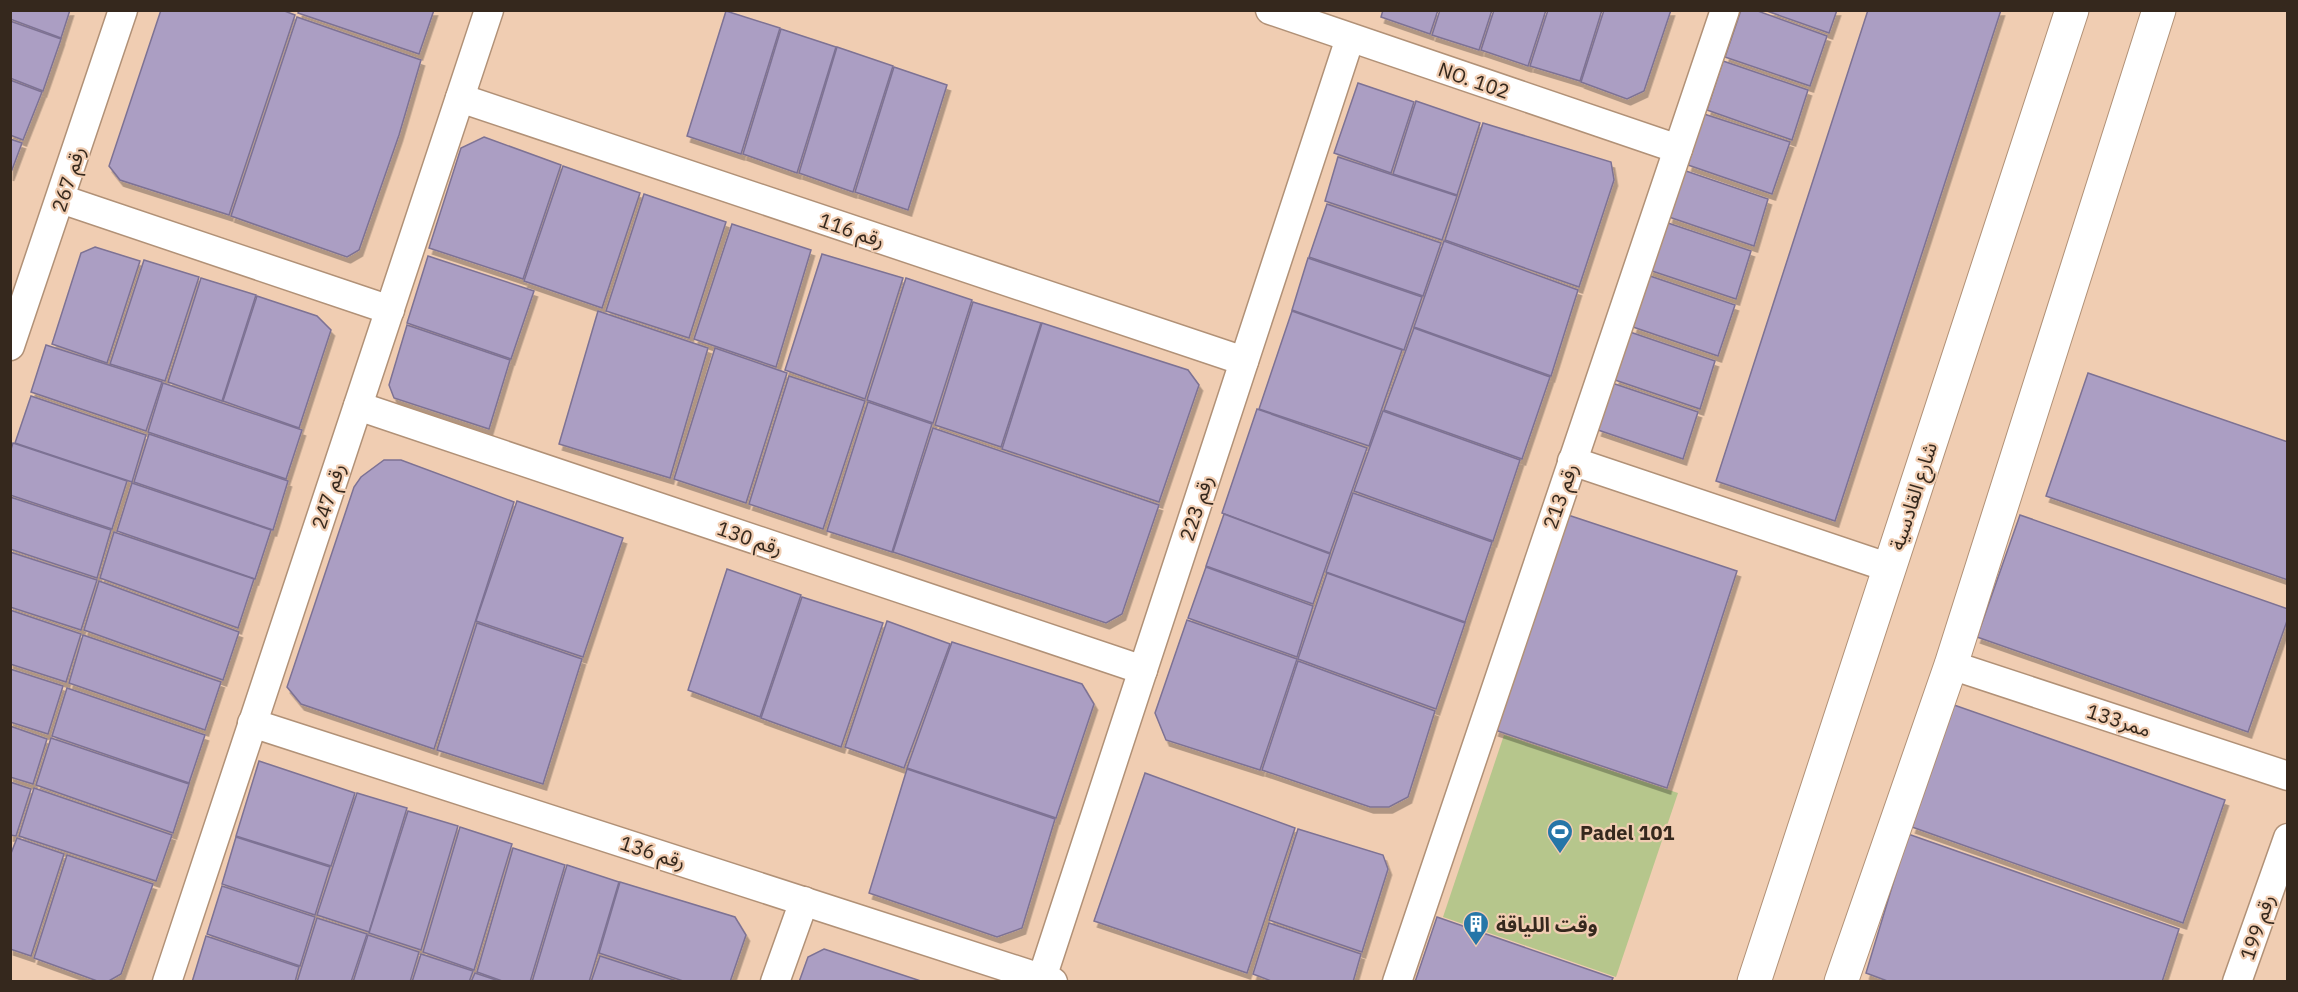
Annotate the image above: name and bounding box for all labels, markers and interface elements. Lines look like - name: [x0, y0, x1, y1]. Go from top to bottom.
- street label: NO. 102: [1435, 55, 1513, 105]
- street label: رقم 267: [45, 143, 93, 216]
- street label: رقم 116: [815, 206, 888, 256]
- street label: شارع القادسية: [1883, 439, 1945, 554]
- street label: رقم 247: [305, 460, 353, 533]
- street label: رقم 213: [1536, 460, 1586, 533]
- street label: رقم 223: [1173, 472, 1221, 545]
- street label: رقم 130: [713, 514, 786, 564]
- street label: ممر133: [2083, 697, 2155, 743]
- sports icon: Padel 101: [1545, 817, 1575, 855]
- place label: Padel 101: [1580, 819, 1674, 846]
- street label: رقم 136: [616, 829, 689, 877]
- street label: رقم 199: [2233, 891, 2283, 964]
- building icon: وقت اللياقة: [1461, 909, 1491, 947]
- place label: وقت اللياقة: [1496, 911, 1598, 938]

